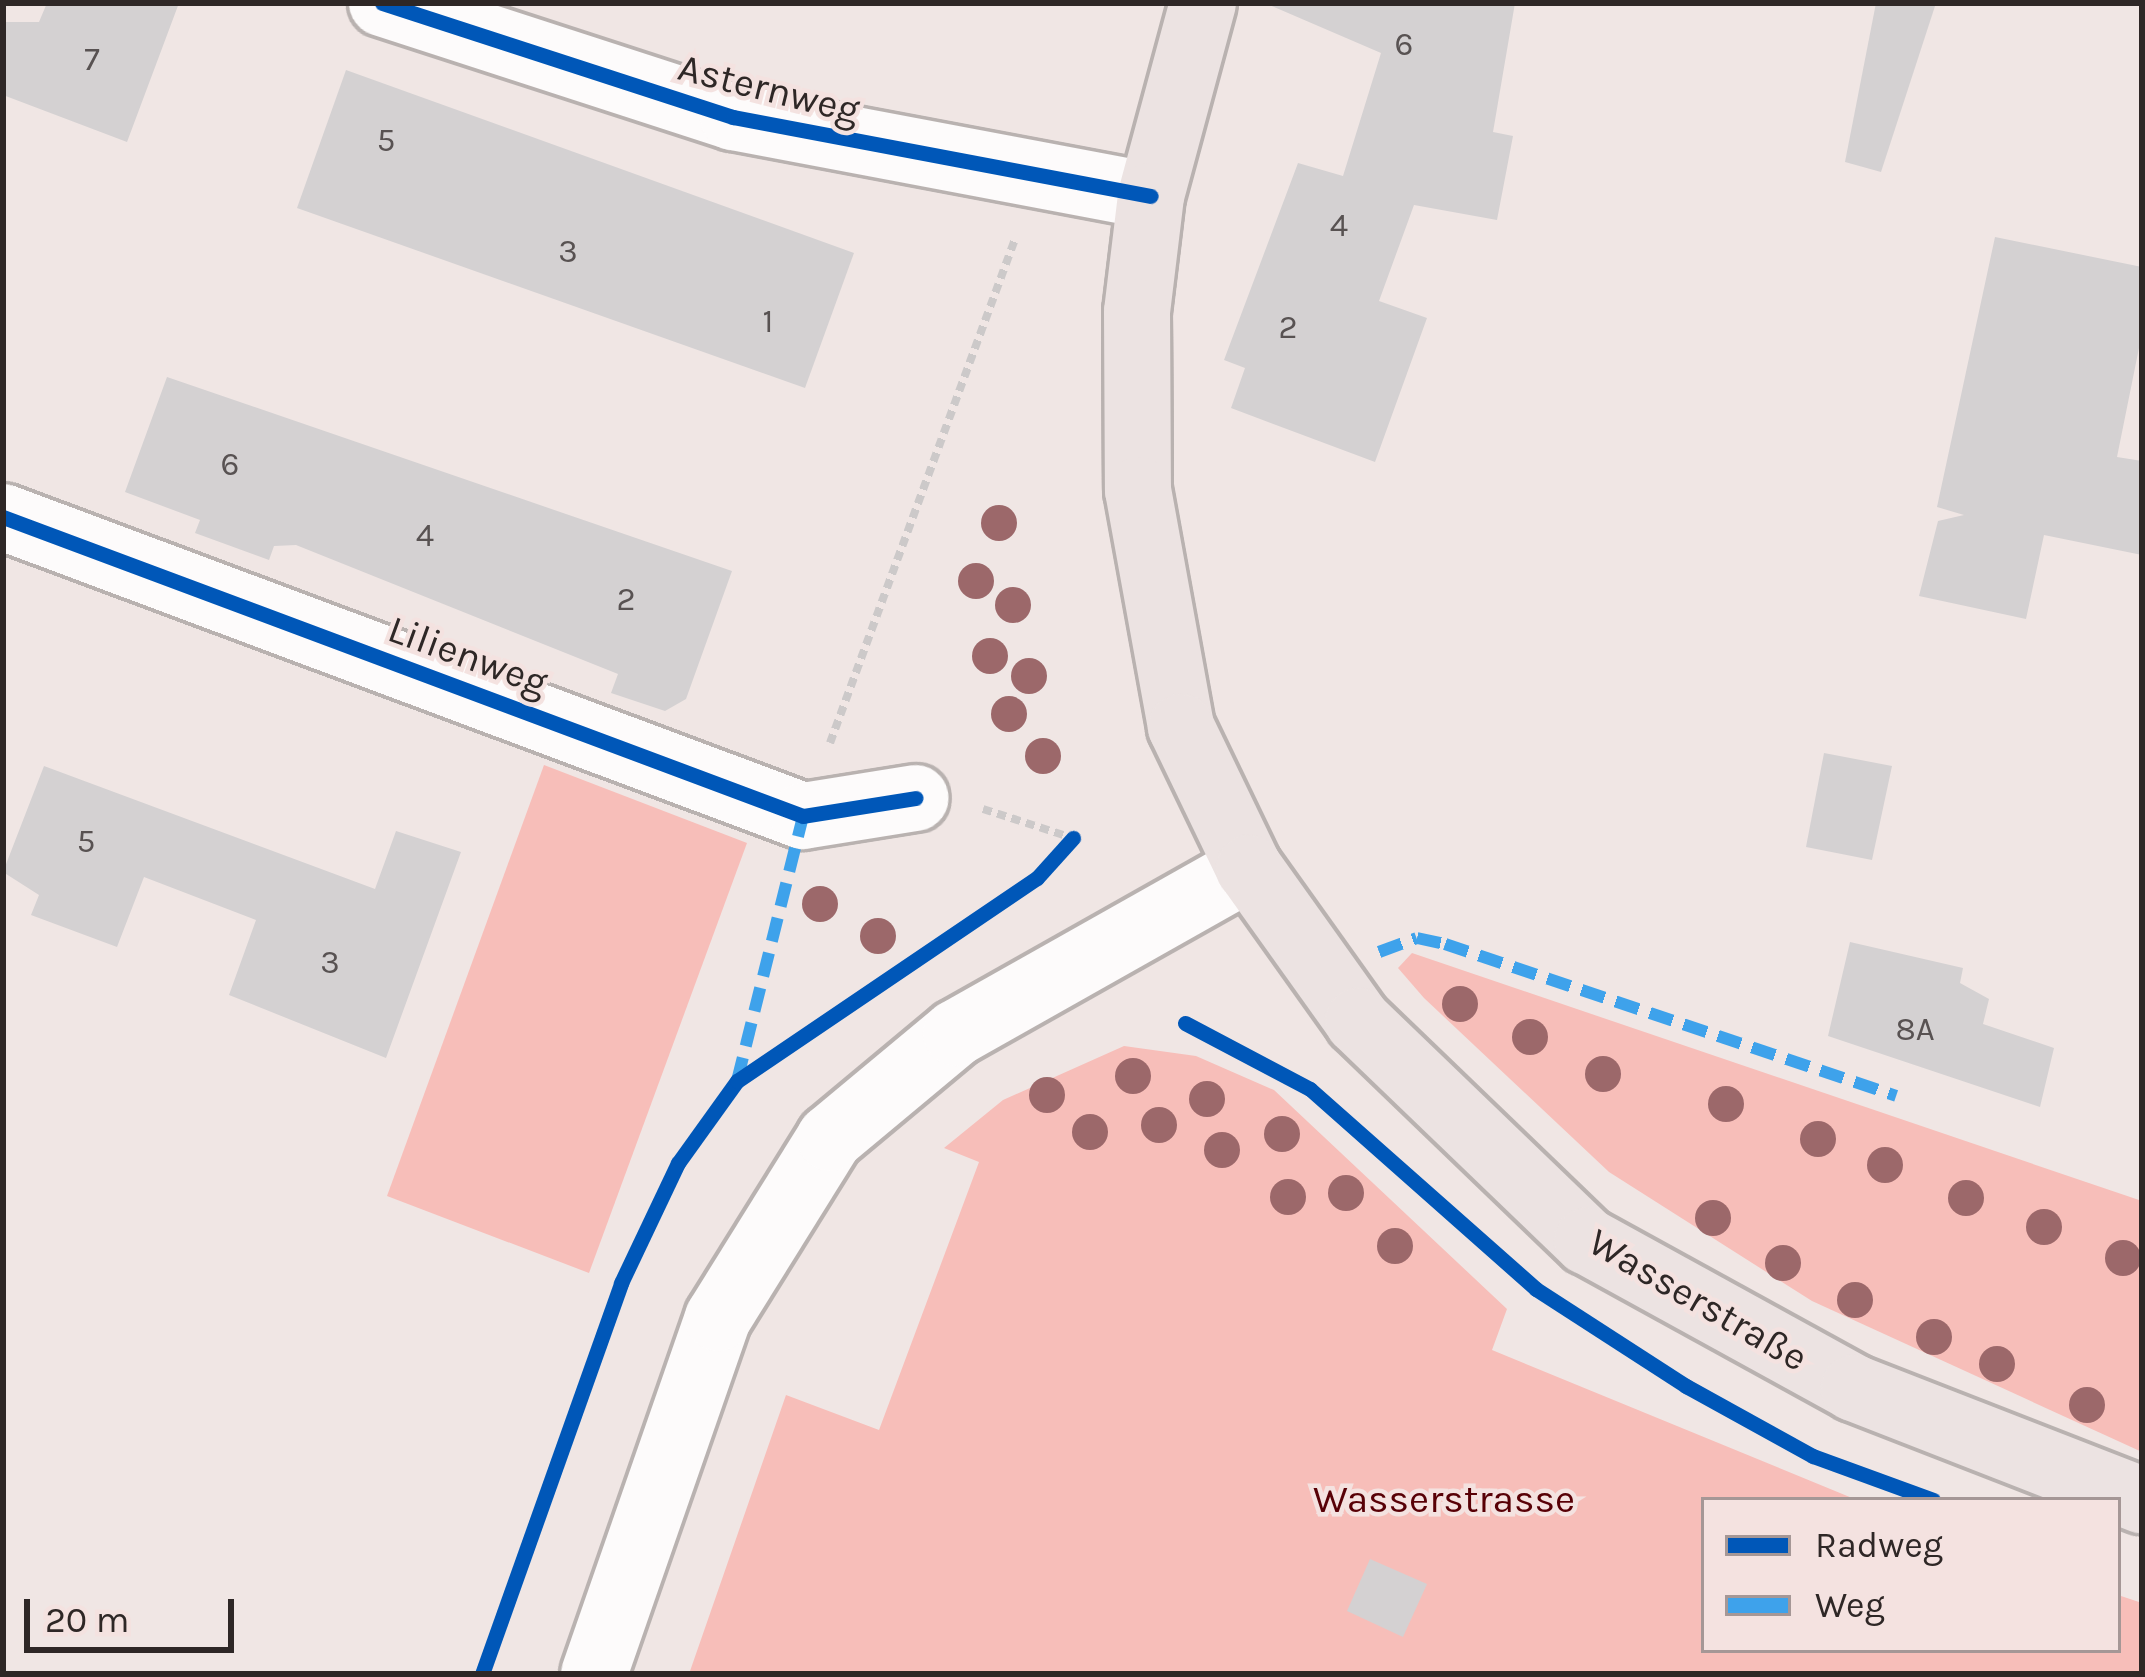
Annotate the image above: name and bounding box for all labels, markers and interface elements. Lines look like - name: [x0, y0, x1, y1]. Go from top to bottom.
- house number: 6: [1395, 25, 1413, 65]
- house number: 7: [84, 40, 100, 80]
- street label: Asternweg: [673, 44, 865, 134]
- house number: 5: [377, 121, 395, 161]
- house number: 4: [1330, 206, 1348, 246]
- house number: 3: [558, 232, 578, 272]
- house number: 1: [763, 302, 773, 342]
- house number: 2: [1278, 308, 1298, 348]
- house number: 6: [221, 445, 239, 485]
- house number: 4: [416, 516, 434, 556]
- house number: 2: [616, 580, 636, 620]
- street label: Lilienweg: [382, 606, 554, 706]
- house number: 5: [77, 822, 95, 862]
- house number: 3: [320, 943, 340, 983]
- house number: 8A: [1895, 1010, 1935, 1050]
- street label: Wasserstraße: [1580, 1219, 1816, 1381]
- park label: Wasserstrasse: [1313, 1476, 1575, 1522]
- legend: [1701, 1497, 2121, 1653]
- text: Radweg: [1815, 1524, 1943, 1566]
- scale bar: [30, 1575, 240, 1649]
- text: Weg: [1815, 1584, 1885, 1626]
- text: 20 m: [45, 1599, 129, 1641]

